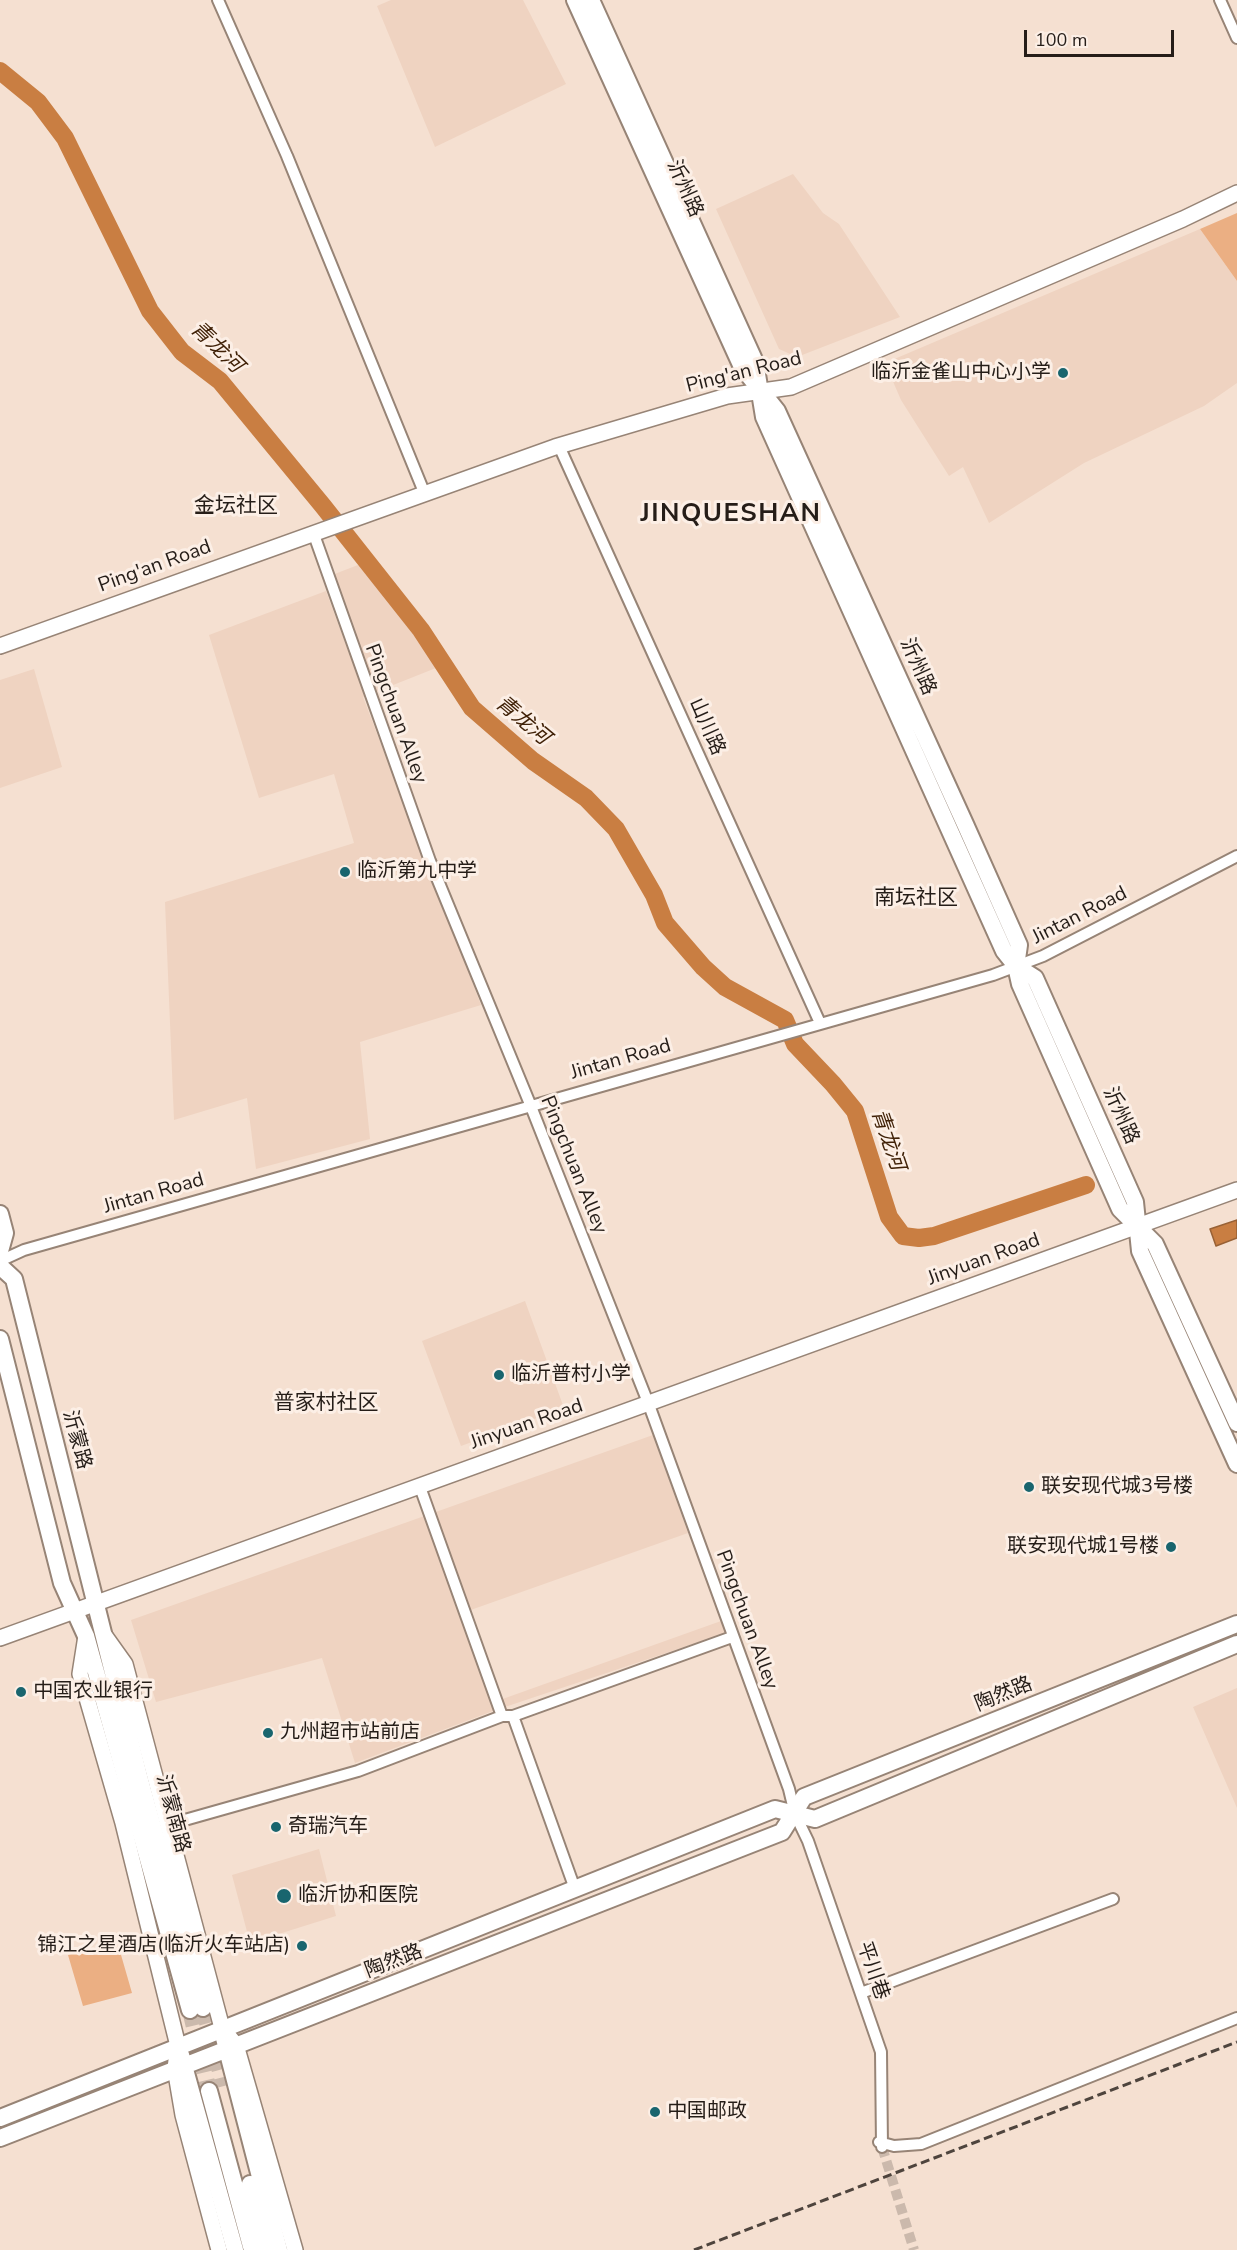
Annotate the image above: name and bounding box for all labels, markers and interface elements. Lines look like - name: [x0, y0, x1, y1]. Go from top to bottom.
- scale bar: [1027, 18, 1177, 56]
- text: 100 m: [1035, 28, 1087, 52]
- street label: 沂州路: [661, 157, 707, 221]
- water label: 青龙河: [185, 317, 247, 379]
- street label: Ping'an Road: [684, 347, 804, 399]
- place label: 临沂金雀山中心小学: [871, 361, 1051, 385]
- marker: 临沂金雀山中心小学: [1056, 366, 1070, 380]
- district label: 金坛社区: [194, 494, 278, 520]
- district label: JINQUESHAN: [640, 499, 822, 531]
- street label: Ping'an Road: [95, 535, 215, 599]
- street label: 沂州路: [894, 635, 940, 699]
- street label: Pingchuan Alley: [359, 641, 431, 787]
- water label: 青龙河: [490, 691, 554, 751]
- street label: 山川路: [683, 695, 729, 759]
- place label: 临沂第九中学: [357, 860, 477, 884]
- marker: 临沂第九中学: [338, 865, 352, 879]
- street label: Jintan Road: [1029, 882, 1131, 950]
- district label: 南坛社区: [874, 886, 958, 912]
- street label: Jintan Road: [568, 1034, 674, 1086]
- street label: 沂州路: [1097, 1084, 1143, 1148]
- street label: Pingchuan Alley: [534, 1093, 612, 1237]
- water label: 青龙河: [865, 1106, 909, 1174]
- street label: Jintan Road: [101, 1168, 207, 1220]
- street label: Jinyuan Road: [925, 1229, 1043, 1291]
- place label: 临沂普村小学: [511, 1363, 631, 1387]
- marker: 临沂普村小学: [492, 1368, 506, 1382]
- district label: 普家村社区: [274, 1391, 378, 1417]
- street label: Jinyuan Road: [468, 1395, 586, 1455]
- street label: 沂蒙路: [57, 1408, 95, 1472]
- place label: 联安现代城3号楼: [1041, 1475, 1193, 1499]
- marker: 联安现代城3号楼: [1022, 1480, 1036, 1494]
- place label: 联安现代城1号楼: [1007, 1535, 1159, 1559]
- marker: 联安现代城1号楼: [1164, 1540, 1178, 1554]
- street label: Pingchuan Alley: [710, 1547, 782, 1693]
- street label: 陶然路: [972, 1673, 1036, 1717]
- place label: 中国农业银行: [33, 1680, 153, 1704]
- marker: 中国农业银行: [14, 1685, 28, 1699]
- place label: 九州超市站前店: [280, 1721, 420, 1745]
- marker: 九州超市站前店: [261, 1726, 275, 1740]
- street label: 沂蒙南路: [150, 1772, 194, 1856]
- place label: 奇瑞汽车: [288, 1815, 368, 1839]
- marker: 奇瑞汽车: [269, 1820, 283, 1834]
- place label: 临沂协和医院: [298, 1884, 418, 1908]
- marker: 临沂协和医院: [275, 1887, 293, 1905]
- place label: 锦江之星酒店(临沂火车站店): [37, 1934, 290, 1958]
- marker: 锦江之星酒店(临沂火车站店): [295, 1939, 309, 1953]
- street label: 平川巷: [851, 1939, 893, 2003]
- street label: 陶然路: [362, 1940, 426, 1984]
- place label: 中国邮政: [667, 2100, 747, 2124]
- marker: 中国邮政: [648, 2105, 662, 2119]

